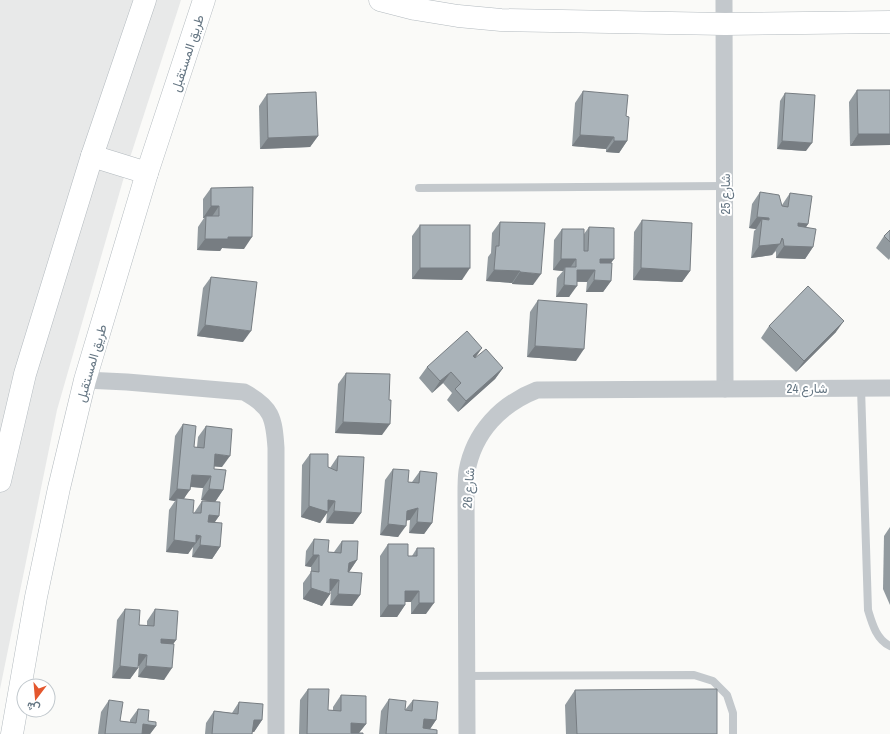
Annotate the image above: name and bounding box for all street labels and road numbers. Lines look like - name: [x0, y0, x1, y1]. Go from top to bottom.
- street label: طريق المستقبل: [167, 12, 208, 94]
- street label: شارع 25: [717, 174, 735, 214]
- street label: طريق المستقبل: [72, 322, 111, 404]
- street label: شارع 24: [787, 380, 827, 398]
- street label: شارع 26: [459, 467, 479, 509]

